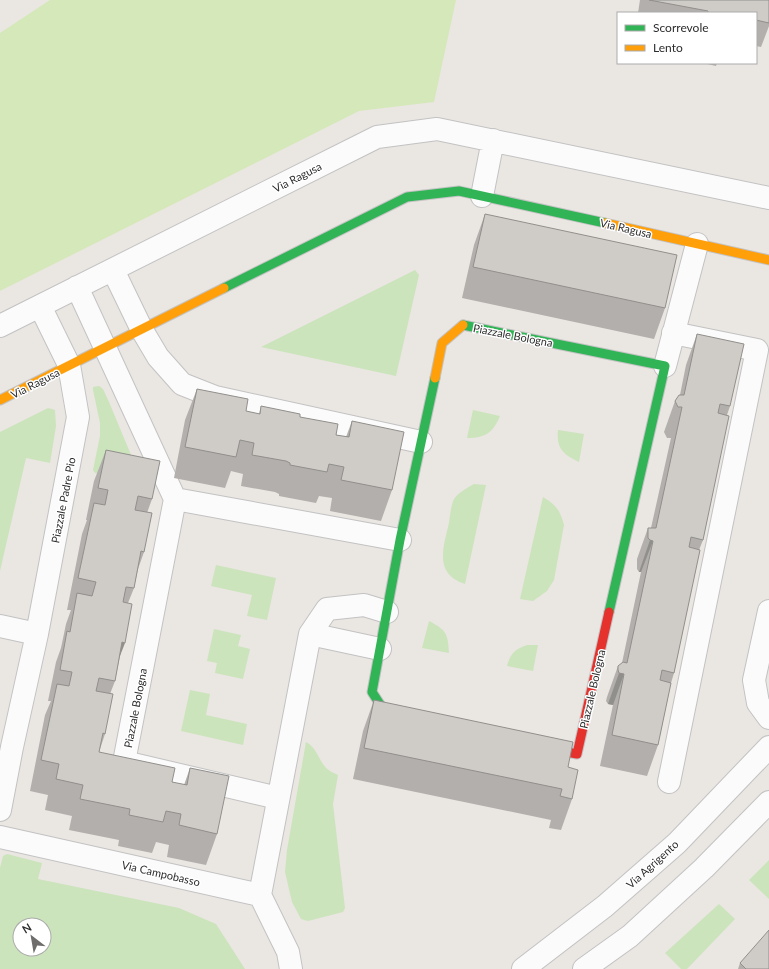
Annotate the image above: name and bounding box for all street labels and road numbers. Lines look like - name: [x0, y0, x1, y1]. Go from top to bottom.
- street label: Via Ragusa: [271, 159, 323, 195]
- street label: Via Ragusa: [599, 216, 653, 240]
- street label: Piazzale Bologna: [472, 321, 554, 349]
- street label: Via Ragusa: [9, 365, 61, 401]
- street label: Piazzale Padre Pio: [48, 456, 78, 544]
- street label: Piazzale Bologna: [577, 648, 607, 730]
- street label: Piazzale Bologna: [121, 667, 149, 749]
- street label: Via Agrigento: [623, 837, 681, 891]
- street label: Via Campobasso: [121, 858, 201, 888]

